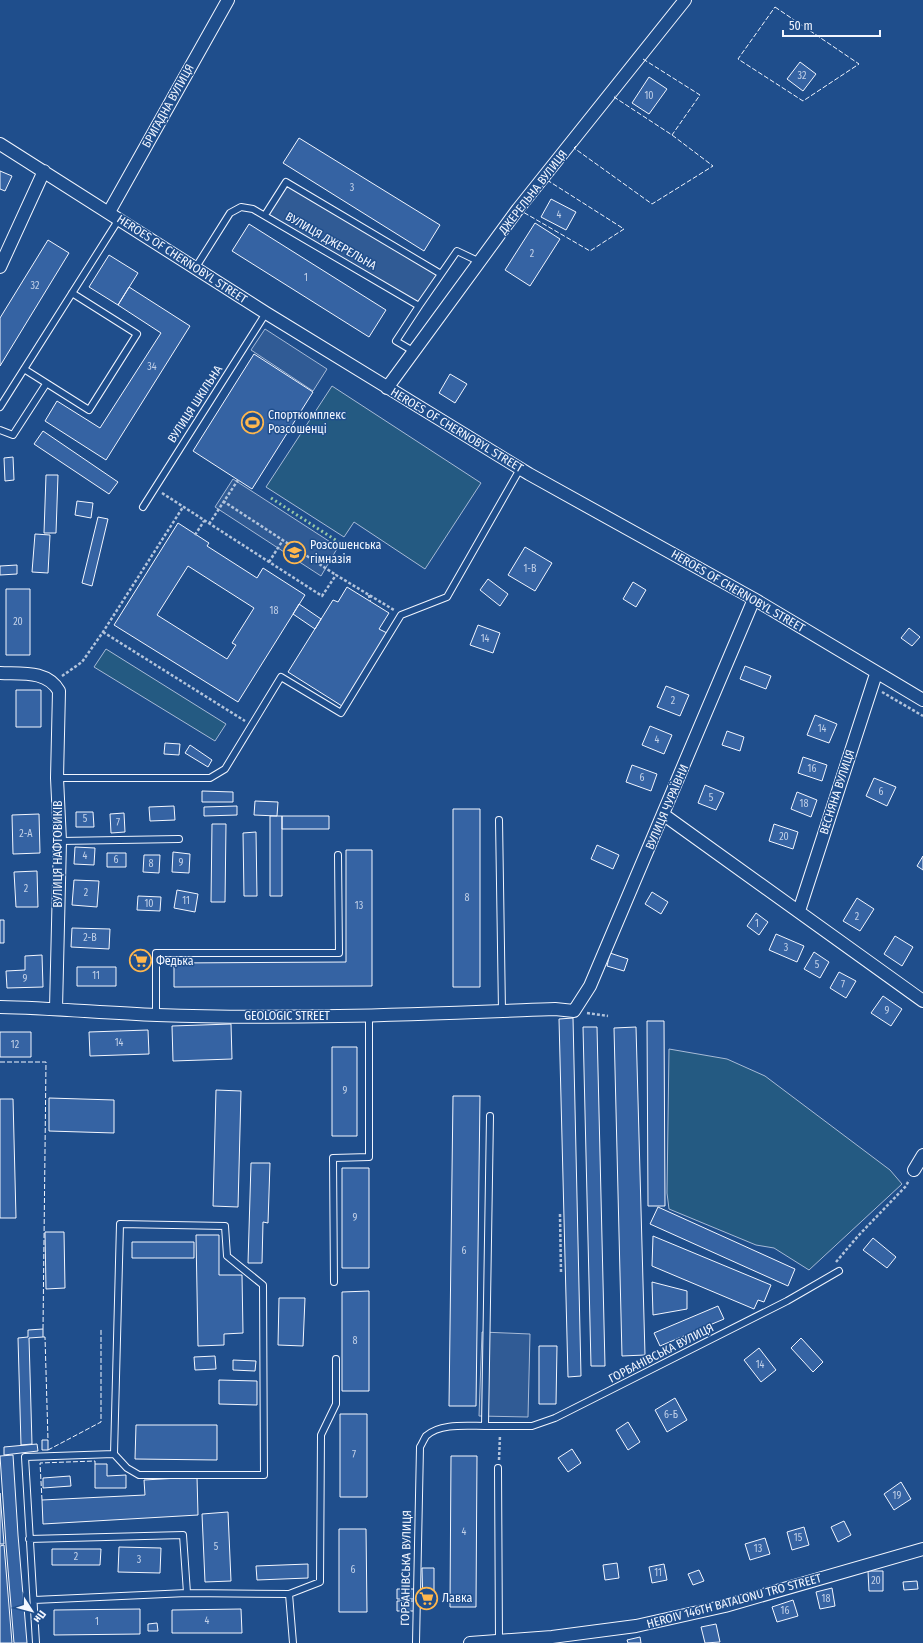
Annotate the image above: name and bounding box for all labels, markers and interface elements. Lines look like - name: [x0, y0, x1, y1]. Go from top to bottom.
- scale bar: [783, 12, 880, 38]
- text: 50 m: [789, 19, 813, 33]
- street label: БРИГАДНА ВУЛИЦЯ: [139, 62, 197, 150]
- house number: 32: [798, 70, 807, 82]
- house number: 10: [644, 90, 654, 102]
- street label: ДЖЕРЕЛЬНА ВУЛИЦЯ: [495, 147, 570, 238]
- house number: 3: [350, 182, 355, 194]
- street label: ВУЛИЦЯ ДЖЕРЕЛЬНА: [283, 209, 380, 273]
- house number: 4: [557, 209, 562, 221]
- street label: HEROES OF CHERNOBYL STREET: [114, 212, 250, 307]
- house number: 2: [530, 248, 535, 260]
- house number: 1: [304, 272, 308, 284]
- house number: 32: [31, 280, 40, 292]
- house number: 34: [147, 361, 157, 373]
- street label: ВУЛИЦЯ ШКІЛЬНА: [165, 362, 226, 445]
- street label: HEROES OF CHERNOBYL STREET: [388, 385, 526, 475]
- place label: Спорткомплекс Розсошенці: [268, 408, 346, 436]
- sports icon: Спорткомплекс Розсошенці: [240, 409, 266, 435]
- place label: Розсошенська гімназія: [310, 538, 381, 566]
- school or university icon: Розсошенська гімназія: [281, 539, 307, 565]
- street label: HEROES OF CHERNOBYL STREET: [669, 547, 808, 635]
- house number: 1-В: [523, 563, 537, 575]
- house number: 18: [270, 605, 278, 617]
- house number: 20: [13, 616, 23, 628]
- house number: 14: [481, 633, 490, 645]
- house number: 2: [671, 695, 676, 707]
- house number: 14: [818, 723, 827, 735]
- house number: 4: [655, 734, 660, 746]
- street label: ВЕСНЯНА ВУЛИЦЯ: [817, 748, 857, 836]
- street label: ВУЛИЦЯ ЧУРАЇВНИ: [642, 762, 691, 852]
- house number: 16: [808, 763, 816, 775]
- house number: 6: [640, 772, 645, 784]
- house number: 6: [879, 786, 884, 798]
- house number: 5: [709, 792, 714, 804]
- house number: 18: [800, 798, 808, 810]
- street label: ВУЛИЦЯ НАФТОВИКІВ: [51, 800, 65, 908]
- house number: 5: [83, 813, 88, 825]
- house number: 7: [116, 817, 120, 829]
- house number: 2-А: [19, 828, 33, 840]
- house number: 20: [779, 831, 789, 843]
- house number: 4: [83, 850, 88, 862]
- house number: 6: [114, 854, 119, 866]
- house number: 9: [179, 857, 184, 869]
- house number: 8: [149, 858, 154, 870]
- house number: 2: [24, 883, 29, 895]
- house number: 2: [84, 887, 89, 899]
- house number: 8: [465, 892, 470, 904]
- house number: 11: [182, 895, 190, 907]
- house number: 10: [144, 898, 154, 910]
- house number: 13: [355, 900, 364, 912]
- house number: 2: [855, 911, 860, 923]
- house number: 1: [755, 918, 759, 930]
- house number: 2-В: [83, 932, 97, 944]
- house number: 3: [784, 942, 789, 954]
- supermarket icon: Федька: [128, 948, 154, 974]
- place label: Федька: [156, 954, 194, 968]
- house number: 5: [815, 959, 820, 971]
- house number: 11: [92, 970, 100, 982]
- house number: 9: [23, 973, 28, 985]
- house number: 7: [841, 979, 845, 991]
- house number: 9: [885, 1005, 890, 1017]
- street label: GEOLOGIC STREET: [244, 1009, 330, 1023]
- house number: 14: [115, 1037, 124, 1049]
- house number: 12: [11, 1039, 20, 1051]
- house number: 9: [343, 1085, 348, 1097]
- house number: 9: [353, 1212, 358, 1224]
- house number: 6: [462, 1245, 467, 1257]
- street label: ГОРБАНІВСЬКА ВУЛИЦЯ: [606, 1320, 716, 1386]
- house number: 8: [353, 1335, 358, 1347]
- house number: 14: [756, 1359, 765, 1371]
- house number: 6-Б: [664, 1409, 678, 1421]
- house number: 7: [352, 1449, 356, 1461]
- house number: 19: [893, 1490, 902, 1502]
- street label: ГОРБАНІВСЬКА ВУЛИЦЯ: [398, 1510, 414, 1626]
- house number: 4: [462, 1526, 467, 1538]
- house number: 15: [794, 1532, 803, 1544]
- house number: 5: [214, 1541, 219, 1553]
- house number: 13: [754, 1543, 763, 1555]
- house number: 2: [74, 1551, 79, 1563]
- house number: 3: [137, 1554, 142, 1566]
- house number: 6: [351, 1564, 356, 1576]
- house number: 11: [654, 1567, 662, 1579]
- street label: HEROIV 146TH BATALONU TRO STREET: [645, 1571, 823, 1631]
- house number: 20: [871, 1575, 881, 1587]
- supermarket icon: Лавка: [414, 1585, 440, 1611]
- north arrow: [12, 1591, 52, 1631]
- place label: Лавка: [442, 1591, 472, 1605]
- house number: 18: [822, 1593, 830, 1605]
- house number: 16: [781, 1605, 789, 1617]
- text: Пн: [31, 1608, 49, 1626]
- house number: 4: [205, 1615, 210, 1627]
- house number: 1: [95, 1616, 99, 1628]

